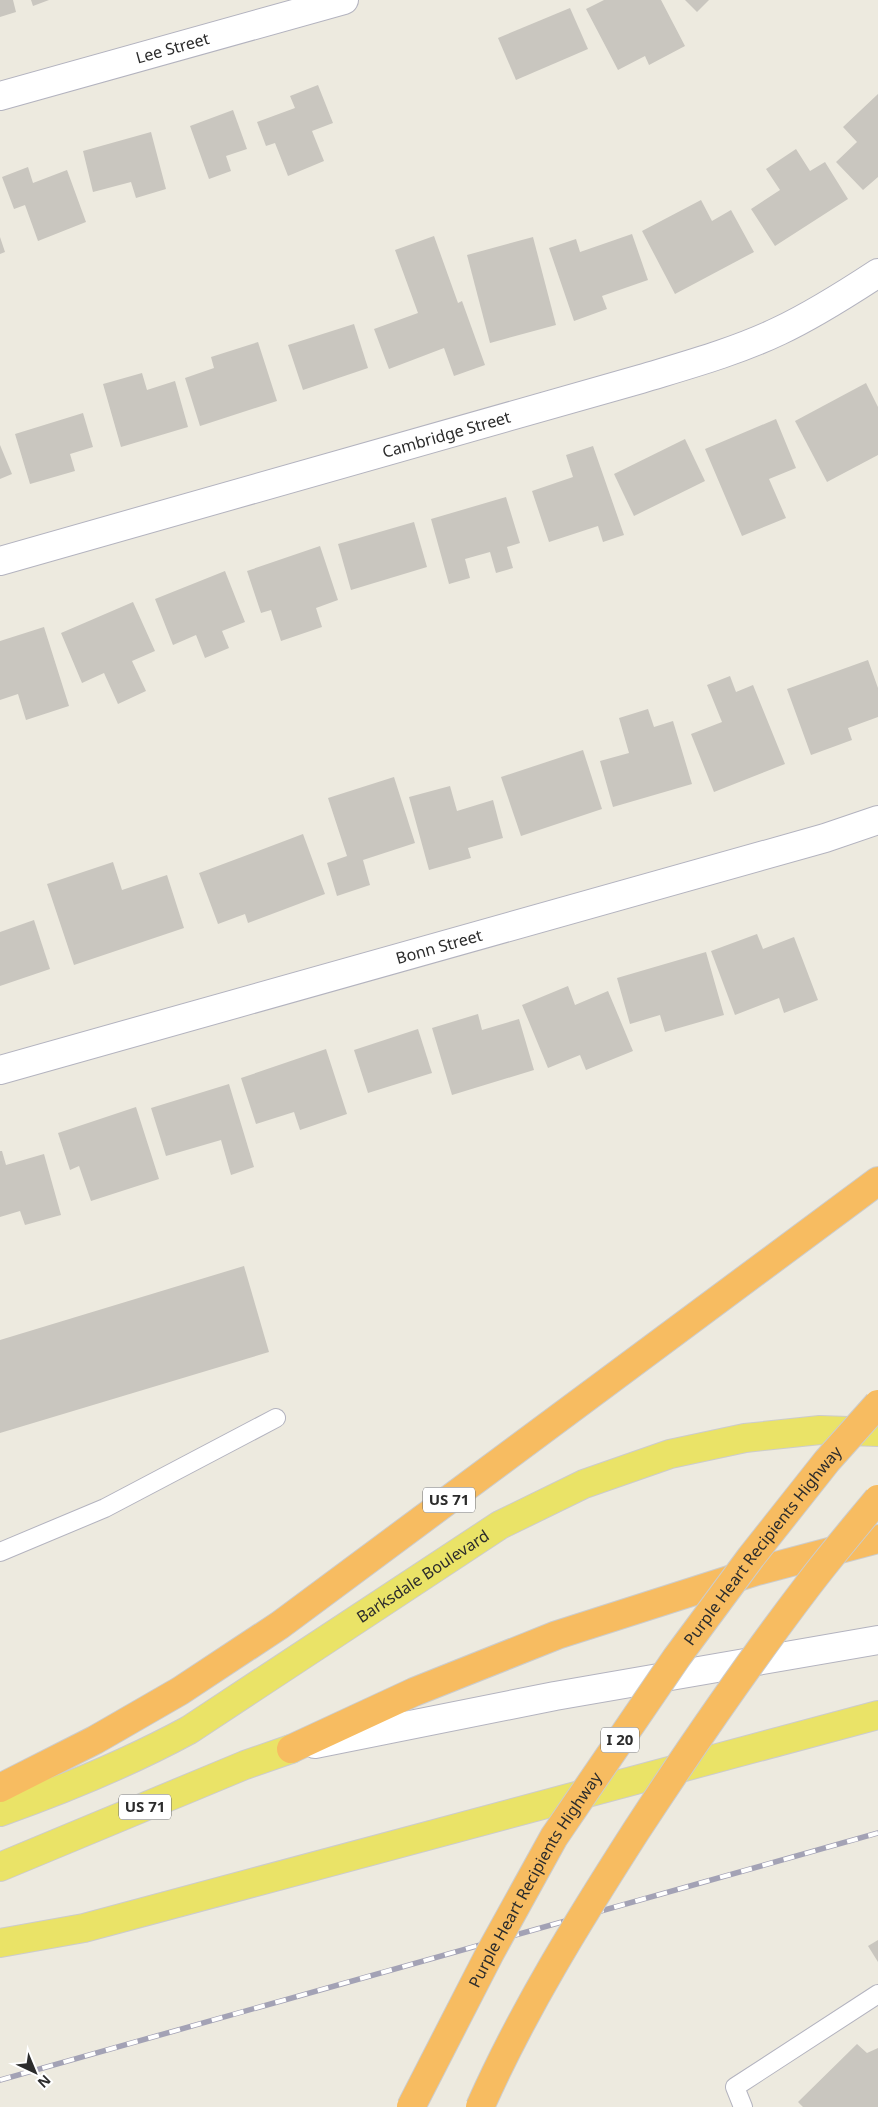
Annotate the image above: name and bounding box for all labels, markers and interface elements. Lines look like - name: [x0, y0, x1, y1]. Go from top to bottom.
- street label: Lee Street: [133, 27, 212, 69]
- street label: Cambridge Street: [380, 406, 513, 463]
- street label: Bonn Street: [393, 924, 485, 969]
- street label: Purple Heart Recipients Highway: [678, 1440, 847, 1650]
- road number: US 71: [423, 1488, 475, 1512]
- street label: Barksdale Boulevard: [352, 1524, 493, 1628]
- road number: I 20: [601, 1728, 639, 1752]
- street label: Purple Heart Recipients Highway: [463, 1767, 607, 1991]
- road number: US 71: [119, 1794, 171, 1820]
- north arrow: [10, 2047, 60, 2097]
- text: N: [34, 2071, 55, 2093]

